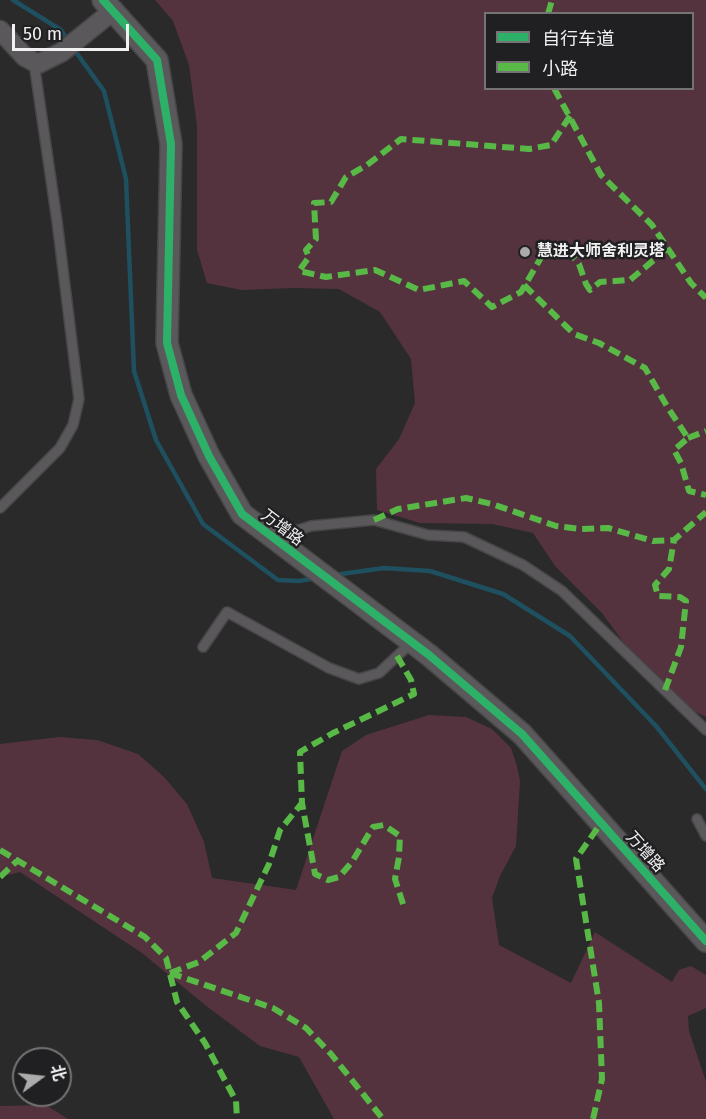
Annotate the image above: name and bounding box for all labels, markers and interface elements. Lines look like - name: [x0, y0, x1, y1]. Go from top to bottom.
- scale bar: [15, 12, 132, 50]
- legend: [484, 12, 694, 90]
- text: 50 m: [23, 23, 62, 45]
- text: 自行车道: [542, 28, 614, 50]
- text: 小路: [542, 58, 578, 80]
- place label: 慧进大师舍利灵塔: [537, 242, 665, 262]
- marker: 慧进大师舍利灵塔: [518, 245, 532, 259]
- street label: 万增路: [257, 506, 307, 550]
- street label: 万增路: [622, 828, 668, 876]
- north arrow: [12, 1047, 72, 1107]
- text: 北: [47, 1063, 69, 1083]

